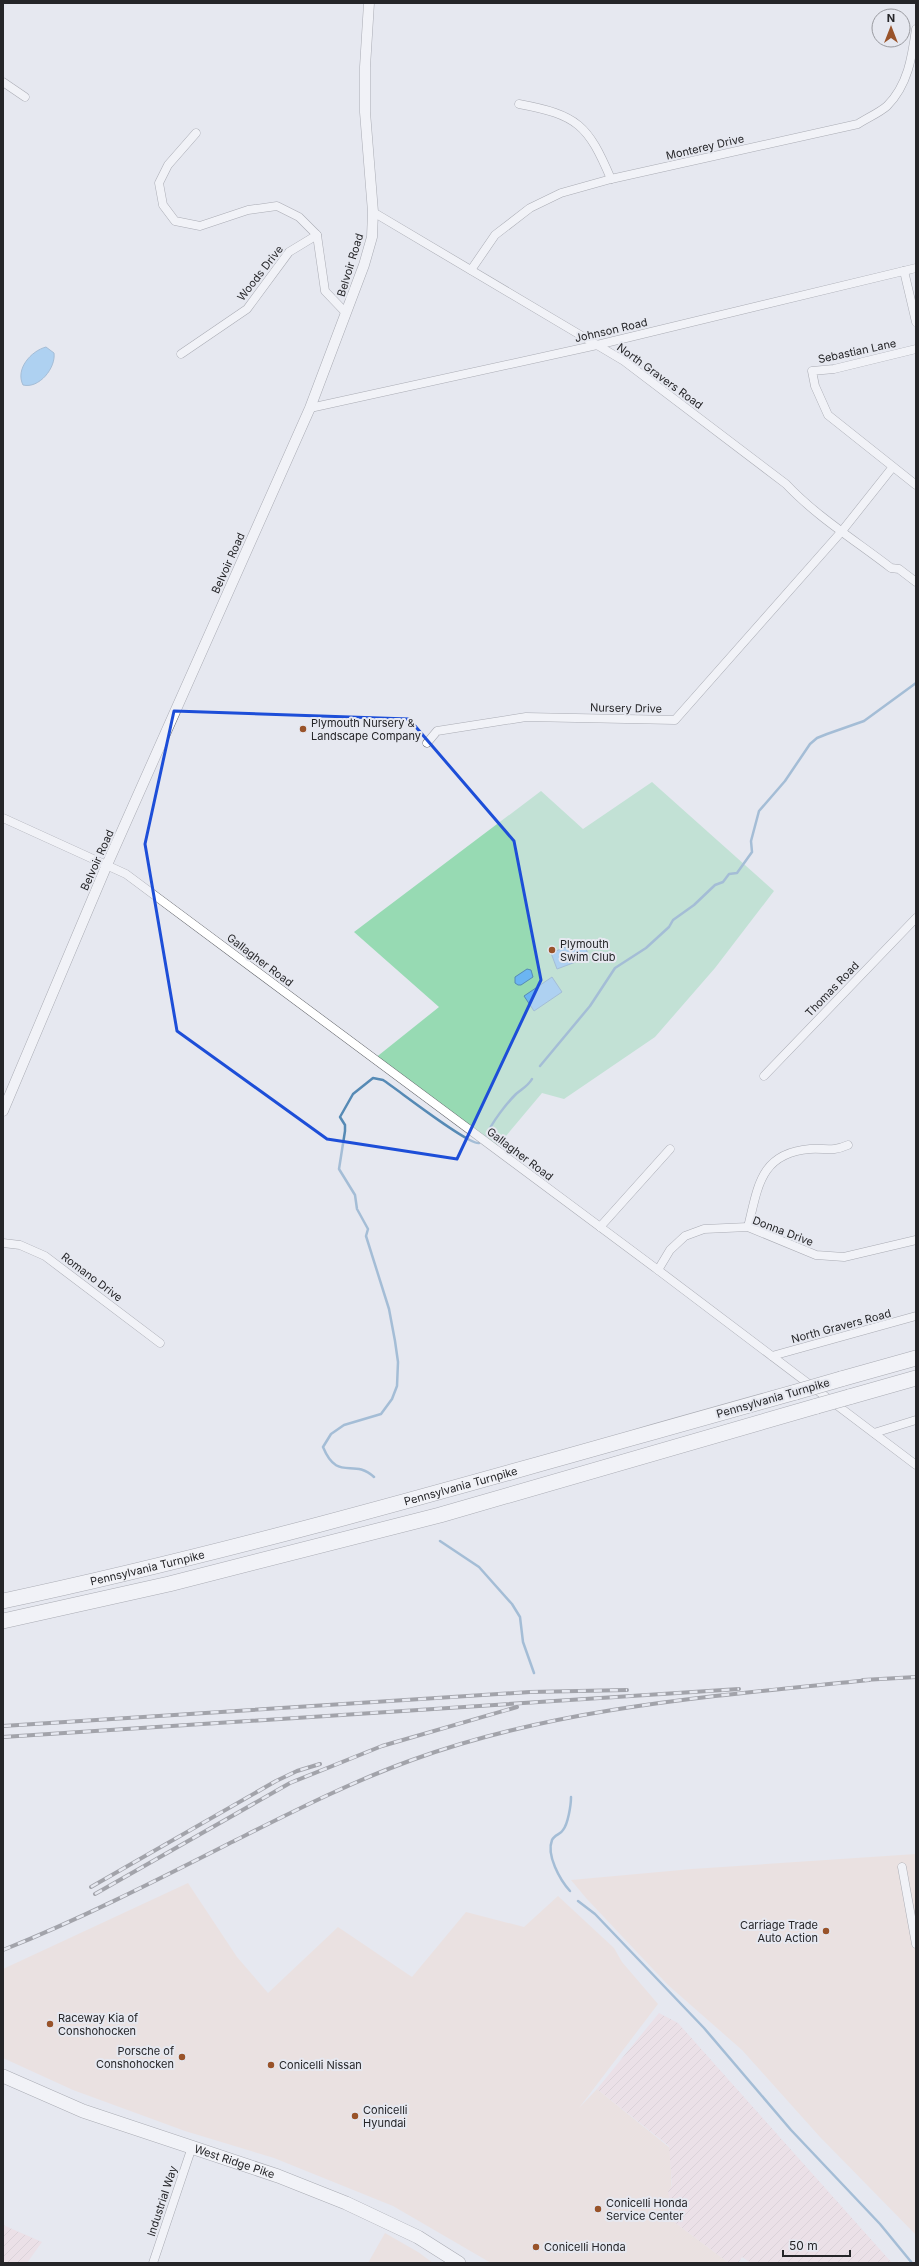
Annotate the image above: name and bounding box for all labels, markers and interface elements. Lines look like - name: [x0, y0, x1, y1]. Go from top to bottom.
- north arrow: [871, 8, 911, 48]
- text: N: [887, 11, 895, 25]
- street label: Monterey Drive: [665, 131, 745, 163]
- street label: Belvoir Road: [334, 232, 366, 298]
- street label: Woods Drive: [234, 243, 286, 303]
- street label: Johnson Road: [573, 315, 649, 345]
- street label: Sebastian Lane: [817, 336, 897, 366]
- street label: North Gravers Road: [614, 340, 706, 412]
- street label: Belvoir Road: [208, 530, 248, 596]
- street label: Nursery Drive: [590, 700, 662, 716]
- place label: Plymouth Nursery & Landscape Company: [311, 716, 421, 743]
- marker: Plymouth Nursery & Landscape Company: [298, 724, 308, 734]
- street label: Belvoir Road: [77, 827, 117, 893]
- street label: Gallagher Road: [224, 931, 296, 989]
- place label: Plymouth Swim Club: [560, 937, 616, 964]
- marker: Plymouth Swim Club: [547, 945, 557, 955]
- street label: Thomas Road: [802, 958, 862, 1020]
- street label: Gallagher Road: [484, 1125, 556, 1183]
- street label: Donna Drive: [751, 1213, 815, 1249]
- street label: Romano Drive: [59, 1249, 125, 1305]
- street label: North Gravers Road: [790, 1306, 892, 1346]
- street label: Pennsylvania Turnpike: [715, 1375, 831, 1421]
- street label: Pennsylvania Turnpike: [402, 1464, 519, 1508]
- street label: Pennsylvania Turnpike: [89, 1547, 206, 1588]
- place label: Carriage Trade Auto Action: [740, 1918, 818, 1945]
- marker: Carriage Trade Auto Action: [821, 1926, 831, 1936]
- place label: Raceway Kia of Conshohocken: [58, 2011, 138, 2038]
- marker: Raceway Kia of Conshohocken: [45, 2019, 55, 2029]
- place label: Porsche of Conshohocken: [96, 2044, 174, 2071]
- marker: Porsche of Conshohocken: [177, 2052, 187, 2062]
- place label: Conicelli Nissan: [279, 2058, 362, 2072]
- marker: Conicelli Nissan: [266, 2060, 276, 2070]
- place label: Conicelli Hyundai: [363, 2103, 407, 2130]
- marker: Conicelli Hyundai: [350, 2111, 360, 2121]
- street label: West Ridge Pike: [192, 2142, 277, 2181]
- street label: Industrial Way: [144, 2164, 180, 2238]
- place label: Conicelli Honda Service Center: [606, 2196, 688, 2223]
- marker: Conicelli Honda Service Center: [593, 2204, 603, 2214]
- scale bar: [783, 2232, 850, 2258]
- text: 50 m: [789, 2238, 818, 2253]
- place label: Conicelli Honda: [544, 2240, 626, 2254]
- marker: Conicelli Honda: [531, 2242, 541, 2252]

